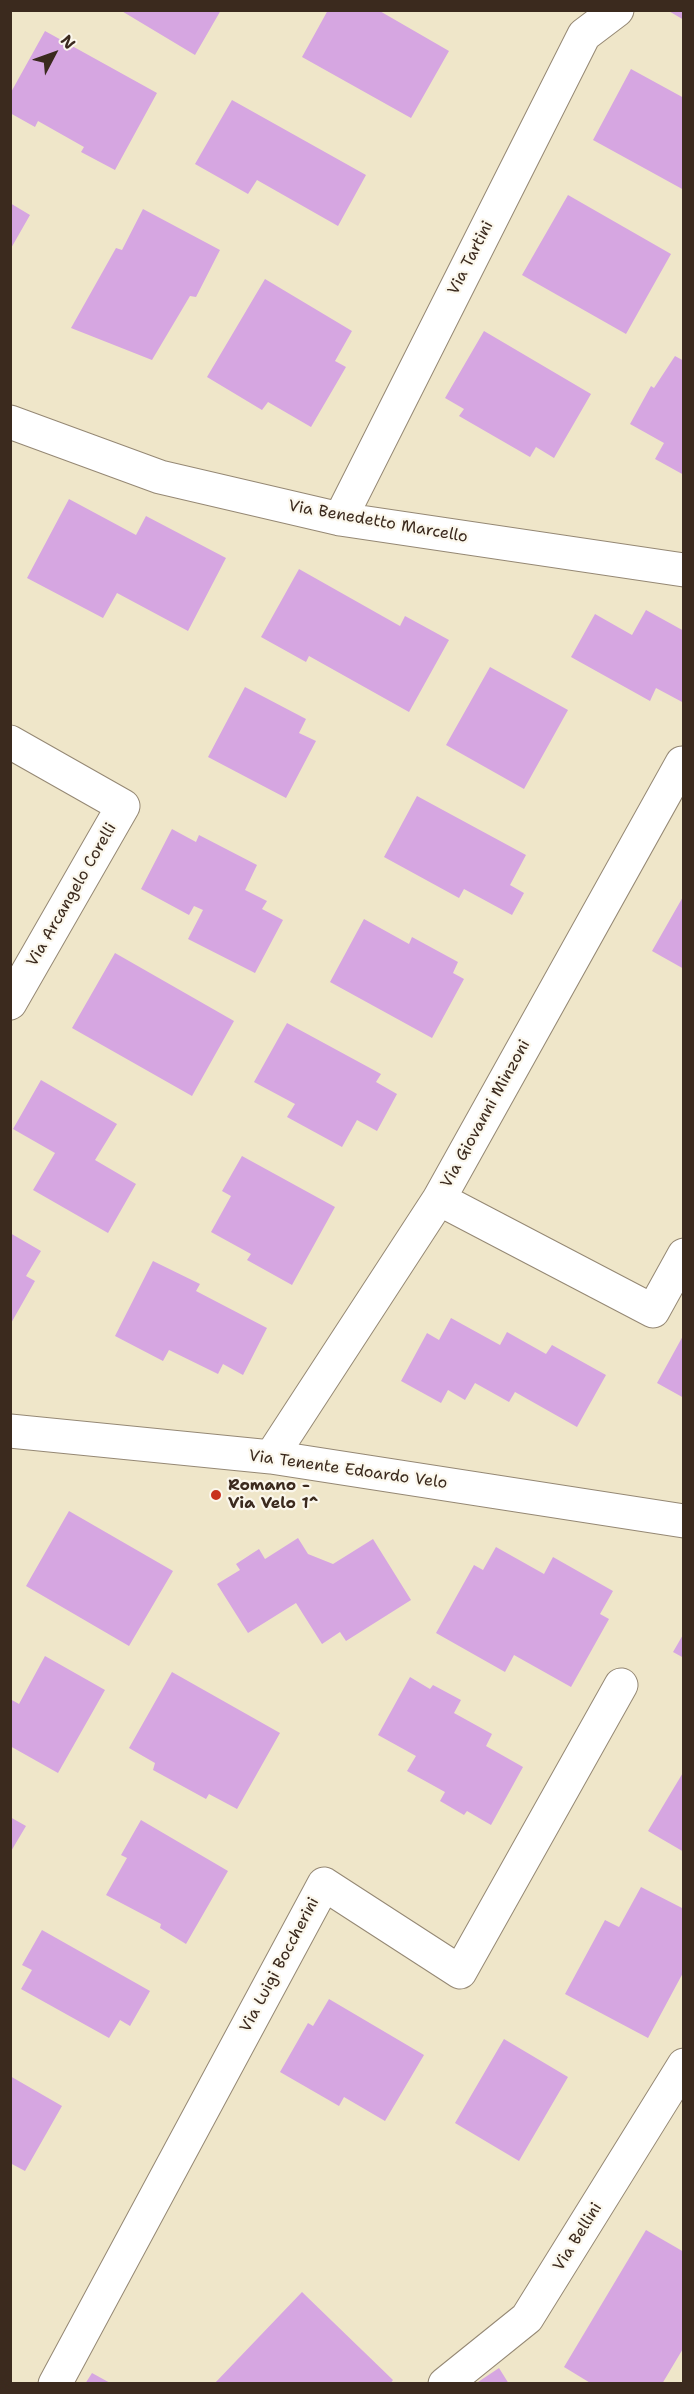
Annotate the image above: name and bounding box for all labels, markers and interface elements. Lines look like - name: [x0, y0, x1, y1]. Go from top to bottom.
- north arrow: [24, 24, 84, 84]
- text: N: [56, 30, 80, 54]
- street label: Via Tartini: [444, 218, 498, 298]
- street label: Via Benedetto Marcello: [287, 497, 469, 547]
- street label: Via Arcangelo Corelli: [23, 820, 121, 970]
- street label: Via Giovanni Minzoni: [437, 1037, 535, 1191]
- street label: Via Tenente Edoardo Velo: [248, 1447, 448, 1493]
- place label: Romano - Via Velo 1^: [228, 1476, 318, 1514]
- marker: Romano - Via Velo 1^: [209, 1488, 223, 1502]
- street label: Via Luigi Boccherini: [236, 1894, 324, 2036]
- street label: Via Bellini: [550, 2199, 606, 2275]

